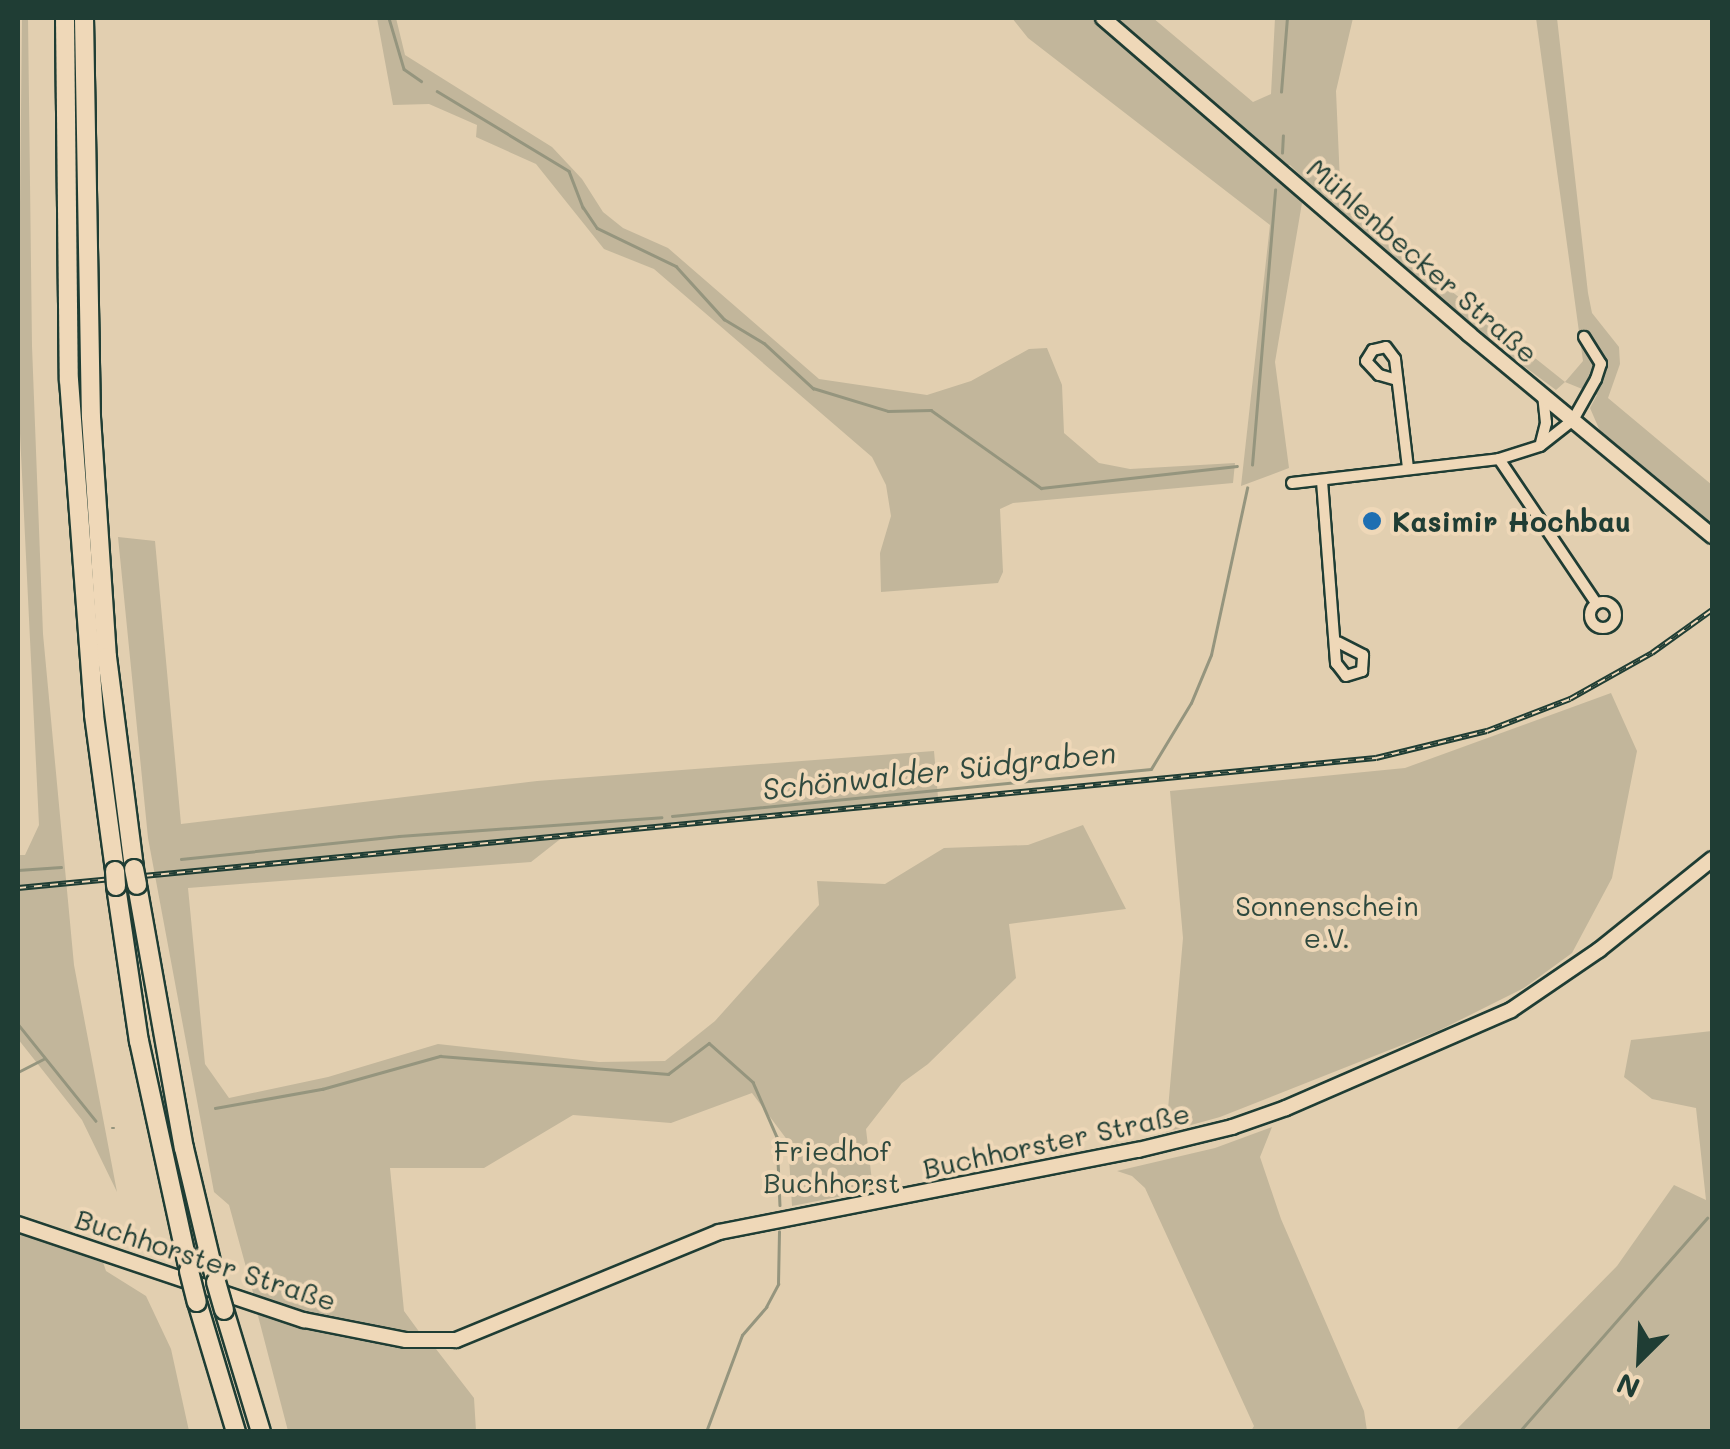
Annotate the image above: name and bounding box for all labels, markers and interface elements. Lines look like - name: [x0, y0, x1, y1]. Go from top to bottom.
- street label: Mühlenbecker Straße: [1301, 151, 1545, 369]
- place label: Kasimir Hochbau: [1392, 504, 1631, 538]
- marker: Kasimir Hochbau: [1361, 510, 1383, 532]
- water label: Schönwalder Südgraben: [760, 734, 1118, 806]
- park label: Sonnenschein e.V.: [1235, 888, 1419, 954]
- street label: Buchhorster Straße: [919, 1095, 1193, 1185]
- park label: Friedhof Buchhorst: [763, 1133, 901, 1199]
- street label: Buchhorster Straße: [71, 1201, 341, 1317]
- north arrow: [1590, 1309, 1690, 1409]
- text: N: [1611, 1366, 1645, 1407]

